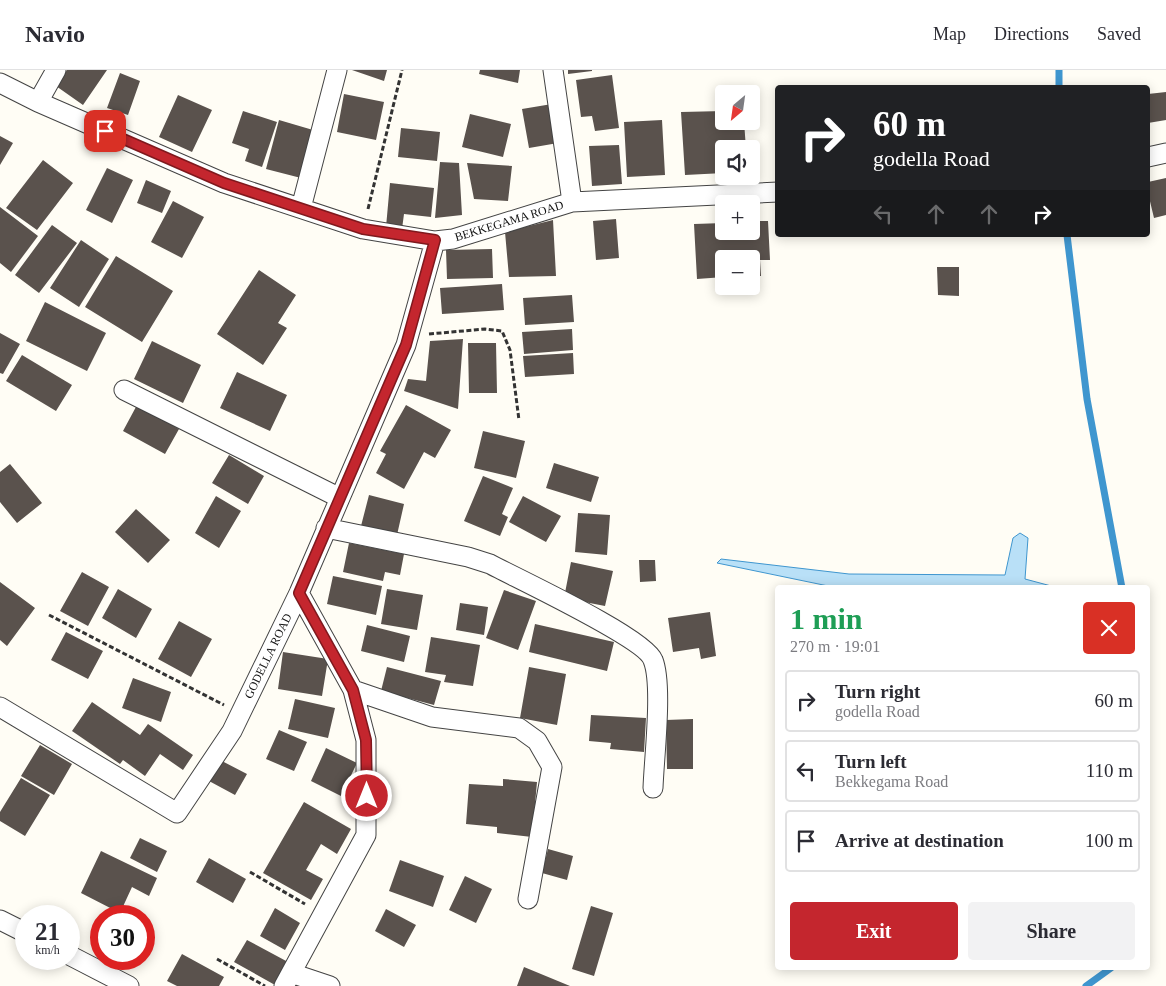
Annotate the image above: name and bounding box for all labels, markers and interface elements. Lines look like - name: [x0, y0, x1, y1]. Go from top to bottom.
- text: Navio: [25, 21, 85, 47]
- text: Map: [933, 24, 966, 44]
- text: Directions: [994, 24, 1069, 44]
- text: Saved: [1097, 24, 1141, 44]
- north arrow: [715, 85, 760, 130]
- map controls: [715, 85, 760, 295]
- icon: right: [790, 105, 855, 170]
- text: 60 m: [873, 105, 946, 144]
- pin: [84, 110, 126, 152]
- icon: arrive: [91, 117, 119, 145]
- button: sound: [715, 140, 760, 185]
- text: godella Road: [873, 146, 990, 171]
- button: +: [715, 195, 760, 240]
- street label: BEKKEGAMA ROAD: [453, 198, 565, 244]
- icon: left: [869, 200, 897, 228]
- icon: ahead: [922, 200, 950, 228]
- icon: ahead: [975, 200, 1003, 228]
- icon: right: [1028, 200, 1056, 228]
- button: −: [715, 250, 760, 295]
- text: 1 min: [790, 602, 863, 635]
- button: close: [1083, 602, 1135, 654]
- street label: GODELLA ROAD: [241, 611, 295, 701]
- text: 270 m · 19:01: [790, 638, 880, 655]
- text: Turn right: [835, 681, 920, 702]
- icon: right: [792, 687, 820, 715]
- text: 60 m: [1094, 690, 1133, 711]
- text: godella Road: [835, 703, 920, 720]
- text: Turn left: [835, 751, 907, 772]
- icon: left: [792, 757, 820, 785]
- text: 110 m: [1086, 760, 1133, 781]
- position arrow: [340, 769, 392, 821]
- text: Bekkegama Road: [835, 773, 948, 790]
- icon: arrive: [792, 827, 820, 855]
- text: Arrive at destination: [835, 830, 1004, 851]
- text: 100 m: [1085, 830, 1133, 851]
- button: Exit: [790, 902, 958, 960]
- button: Share: [968, 902, 1135, 960]
- speed limit sign: 30: [90, 905, 155, 970]
- text: 21: [35, 918, 60, 945]
- text: km/h: [35, 943, 60, 957]

